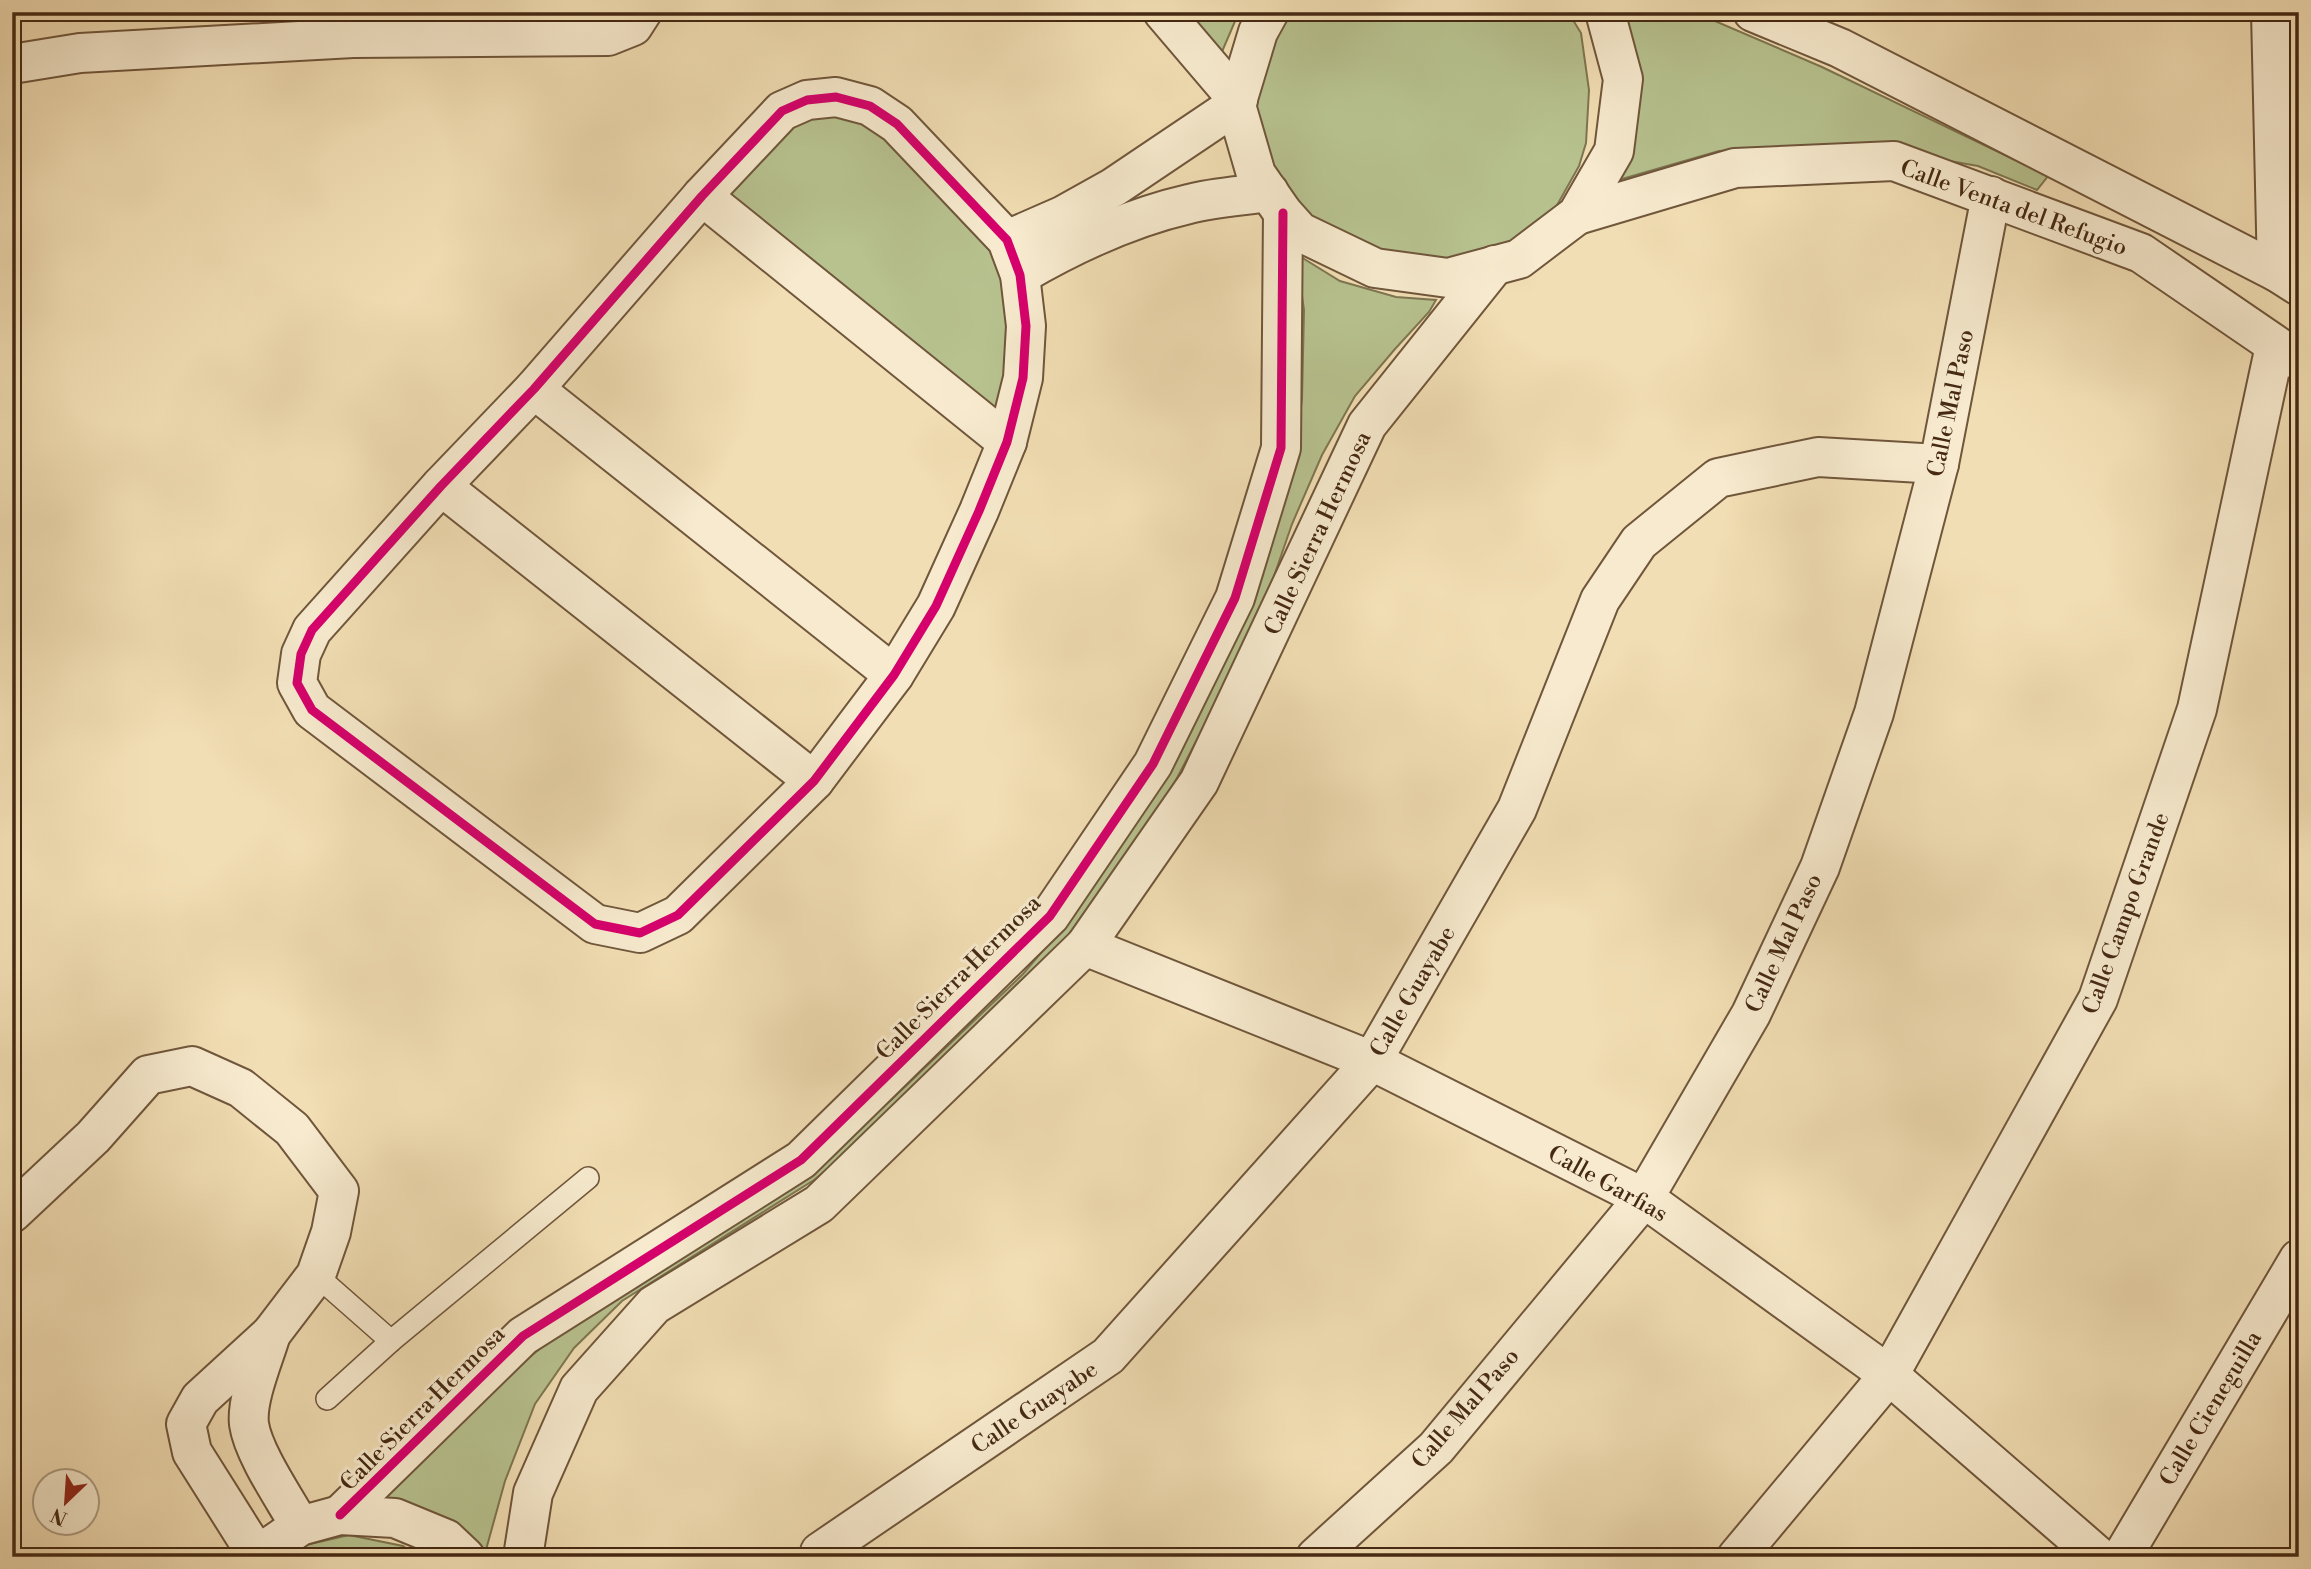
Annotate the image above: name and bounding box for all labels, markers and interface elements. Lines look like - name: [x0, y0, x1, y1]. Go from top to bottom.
- street label: Calle Venta del Refugio: [1896, 154, 2131, 262]
- street label: Calle Mal Paso: [1922, 327, 1980, 480]
- street label: Calle Sierra Hermosa: [1258, 427, 1378, 640]
- street label: Calle Campo Grande: [2076, 809, 2175, 1018]
- street label: Calle Mal Paso: [1739, 869, 1828, 1017]
- street label: Calle Sierra Hermosa: [870, 889, 1047, 1066]
- street label: Calle Guayabe: [1364, 921, 1462, 1062]
- street label: Calle Garfias: [1543, 1140, 1672, 1228]
- street label: Calle Sierra Hermosa: [334, 1320, 511, 1497]
- street label: Calle Cieneguilla: [2154, 1326, 2268, 1491]
- street label: Calle Mal Paso: [1406, 1343, 1526, 1474]
- street label: Calle Guayabe: [966, 1355, 1103, 1460]
- north arrow: [32, 1468, 102, 1538]
- text: N: [47, 1502, 71, 1531]

